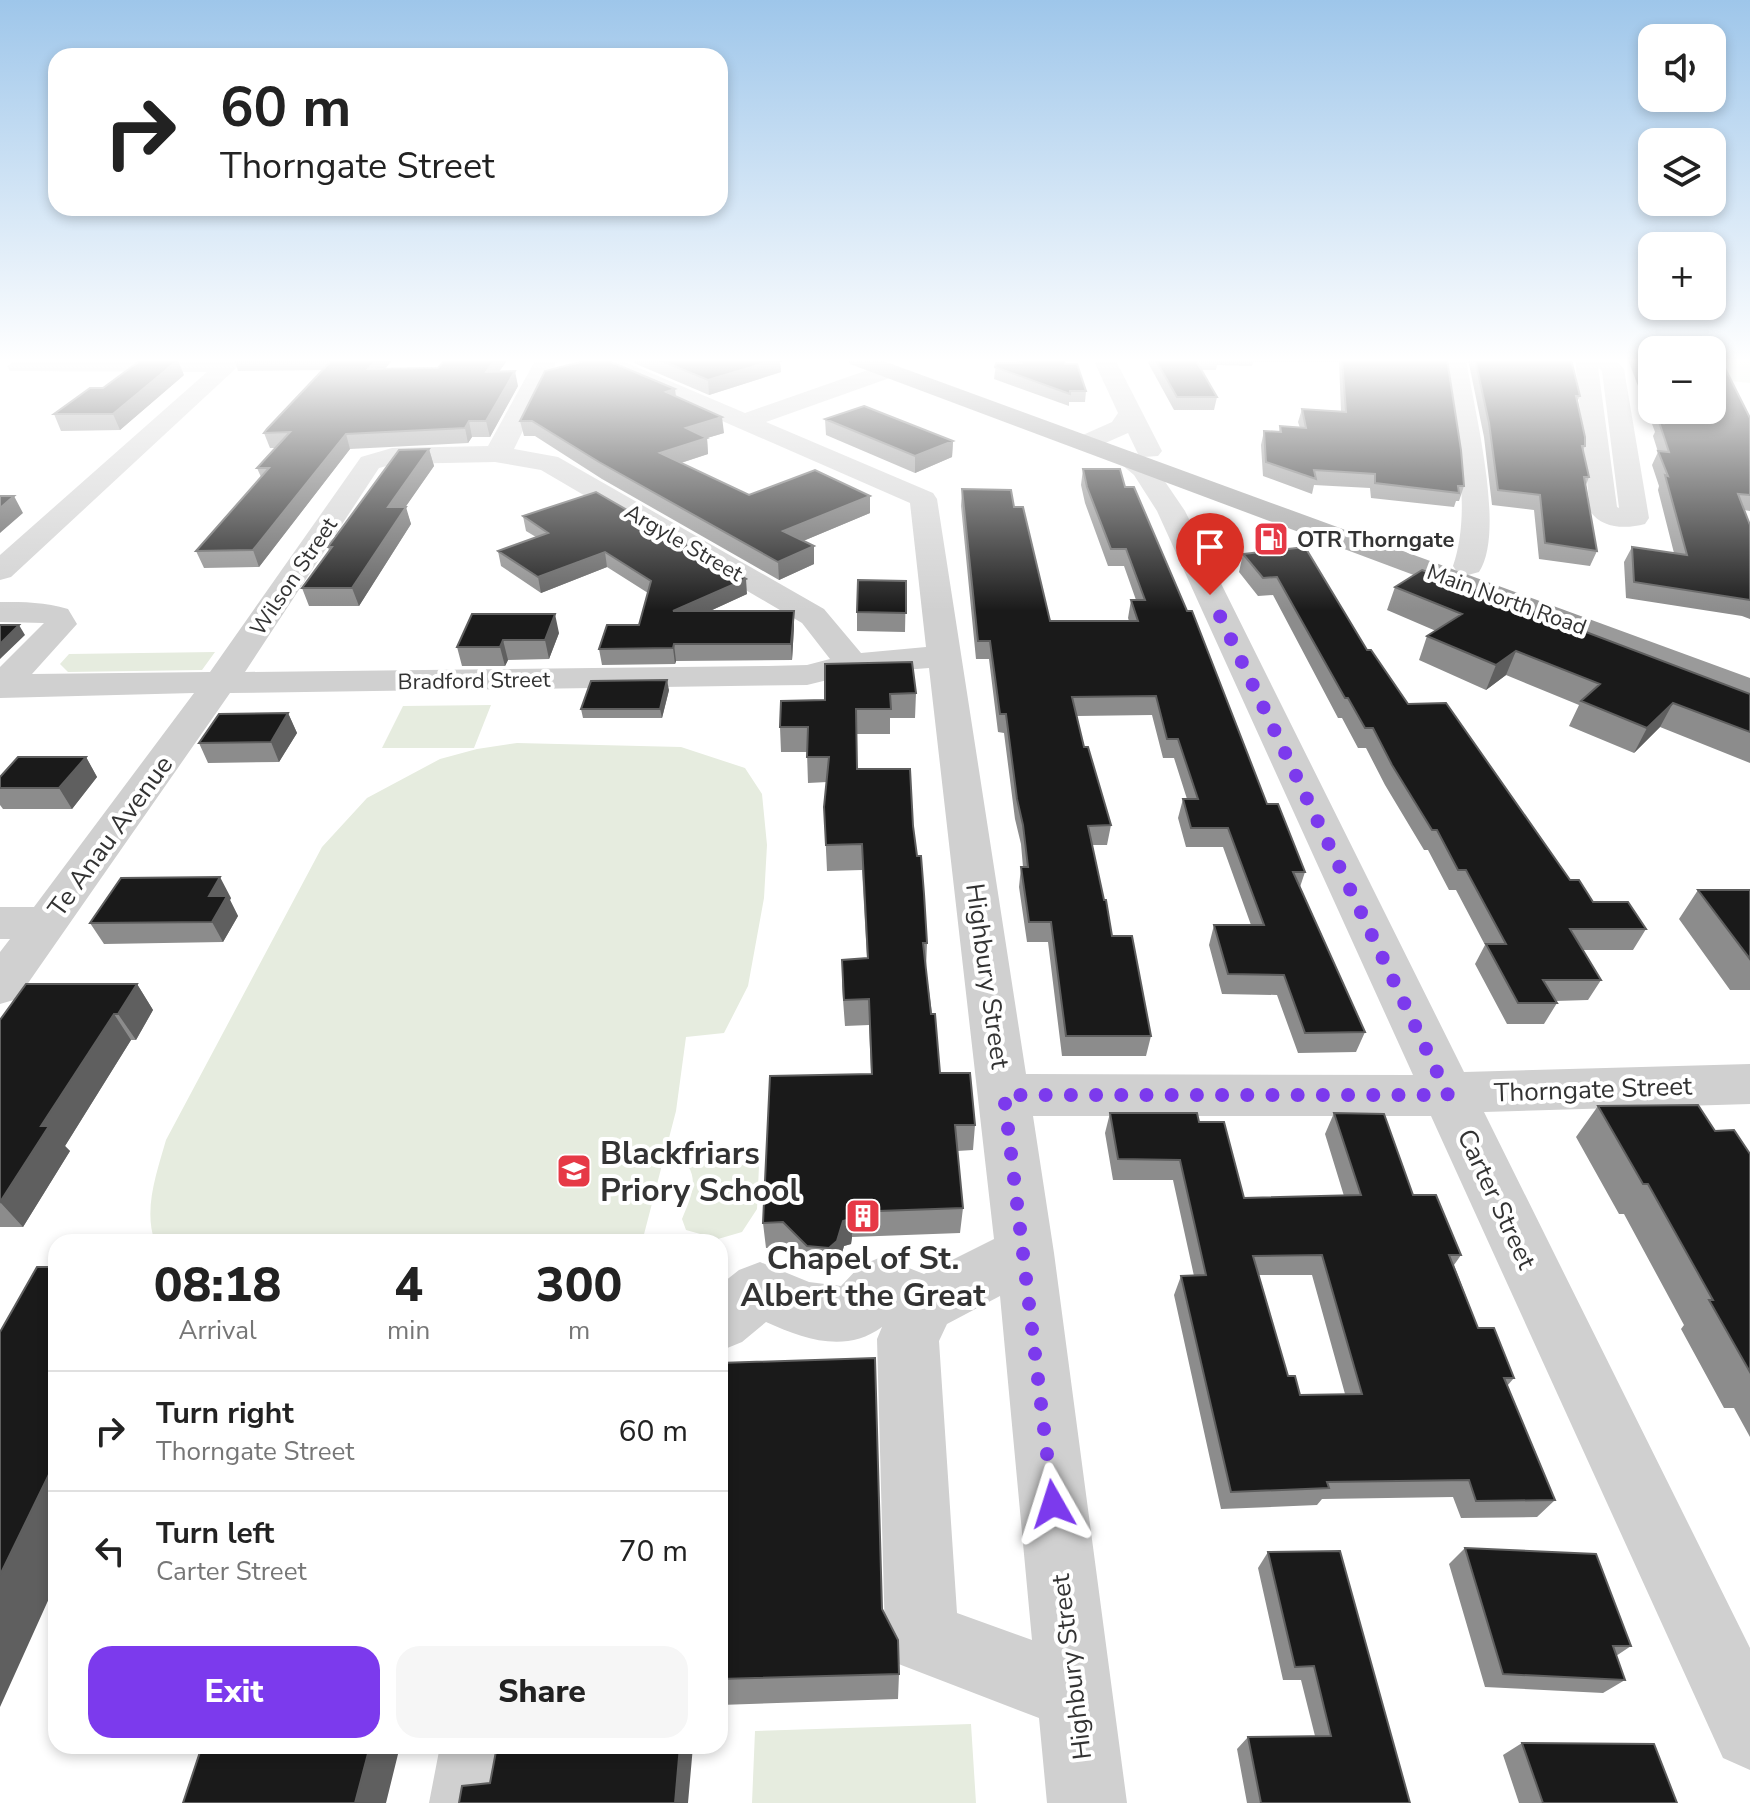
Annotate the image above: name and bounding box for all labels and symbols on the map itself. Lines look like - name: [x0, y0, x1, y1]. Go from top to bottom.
- street label: Argyle Street: [619, 497, 748, 589]
- street label: Wilson Street: [243, 511, 345, 642]
- pin: [1176, 513, 1244, 595]
- fuel station icon: OTR Thorngate: [1252, 520, 1290, 558]
- place label: OTR Thorngate: [1297, 525, 1454, 555]
- street label: Main North Road: [1423, 557, 1591, 643]
- street label: Bradford Street: [397, 665, 551, 697]
- street label: Te Anau Avenue: [40, 749, 181, 924]
- street label: Highbury Street: [957, 881, 1018, 1072]
- street label: Thorngate Street: [1493, 1069, 1694, 1110]
- street label: Carter Street: [1449, 1124, 1545, 1276]
- place label: Blackfriars Priory School: [600, 1132, 800, 1212]
- school or university icon: Blackfriars Priory School: [555, 1152, 593, 1190]
- building icon: Chapel of St. Albert the Great: [844, 1197, 882, 1235]
- place label: Chapel of St. Albert the Great: [741, 1237, 986, 1317]
- position arrow: [1011, 1462, 1095, 1546]
- street label: Highbury Street: [1043, 1571, 1100, 1762]

